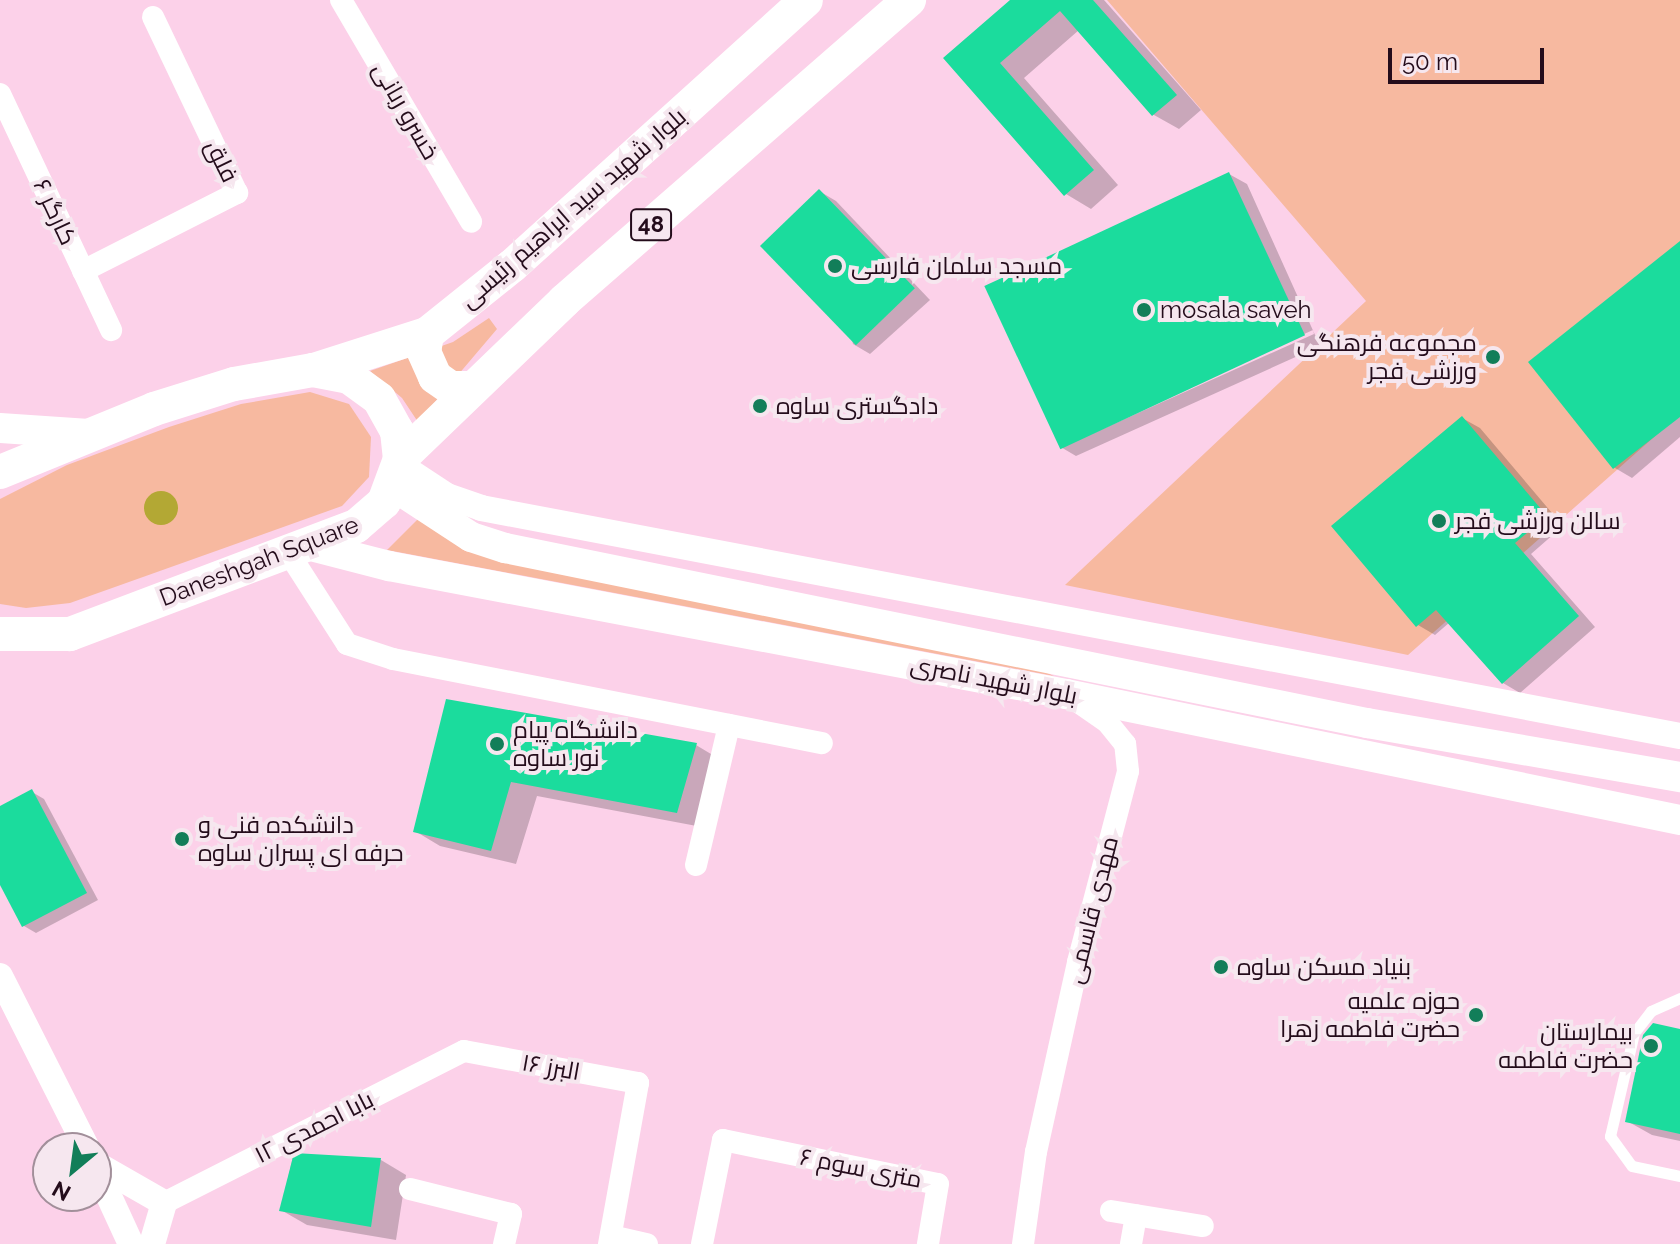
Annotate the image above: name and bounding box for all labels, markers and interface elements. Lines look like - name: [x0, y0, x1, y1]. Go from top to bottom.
- scale bar: [1392, 32, 1548, 82]
- text: 50 m: [1402, 47, 1458, 76]
- street label: خسرو ربانی: [367, 57, 445, 165]
- street label: بلوار شهید سید ابراهیم رئیسی: [454, 102, 692, 314]
- street label: فلق: [200, 135, 244, 187]
- street label: کارگر ۶: [27, 174, 83, 250]
- road number: 48: [629, 207, 673, 243]
- place label: مسجد سلمان فارسی: [851, 252, 1062, 280]
- marker: مسجد سلمان فارسی: [826, 257, 844, 275]
- place label: mosala saveh: [1160, 296, 1311, 324]
- marker: mosala saveh: [1135, 301, 1153, 319]
- place label: مجموعه فرهنگی ورزشی فجر: [1297, 329, 1477, 385]
- marker: مجموعه فرهنگی ورزشی فجر: [1484, 348, 1502, 366]
- place label: دادگستری ساوه: [776, 392, 938, 420]
- marker: دادگستری ساوه: [751, 397, 769, 415]
- place label: سالن ورزشی فجر: [1455, 507, 1621, 535]
- street label: Daneshgah Square: [155, 510, 363, 612]
- marker: سالن ورزشی فجر: [1430, 512, 1448, 530]
- street label: بلوار شهید ناصری: [908, 650, 1080, 710]
- place label: دانشگاه پیام نور ساوه: [513, 716, 638, 772]
- marker: دانشگاه پیام نور ساوه: [488, 735, 506, 753]
- place label: دانشکده فنی و حرفه ای پسران ساوه: [198, 811, 404, 867]
- marker: دانشکده فنی و حرفه ای پسران ساوه: [173, 830, 191, 848]
- street label: مهدی قاسمی: [1060, 833, 1124, 987]
- place label: بنیاد مسکن ساوه: [1237, 953, 1411, 981]
- marker: بنیاد مسکن ساوه: [1212, 958, 1230, 976]
- place label: حوزه علمیه حضرت فاطمه زهرا: [1280, 987, 1460, 1043]
- marker: حوزه علمیه حضرت فاطمه زهرا: [1467, 1006, 1485, 1024]
- place label: بیمارستان حضرت فاطمه: [1498, 1018, 1633, 1074]
- marker: بیمارستان حضرت فاطمه: [1640, 1035, 1662, 1057]
- street label: البرز ۱۶: [520, 1048, 582, 1086]
- street label: بابا احمدی ۱۲: [250, 1085, 378, 1169]
- north arrow: [32, 1132, 112, 1212]
- street label: ۶ متری سوم: [798, 1142, 924, 1194]
- text: N: [48, 1176, 75, 1207]

